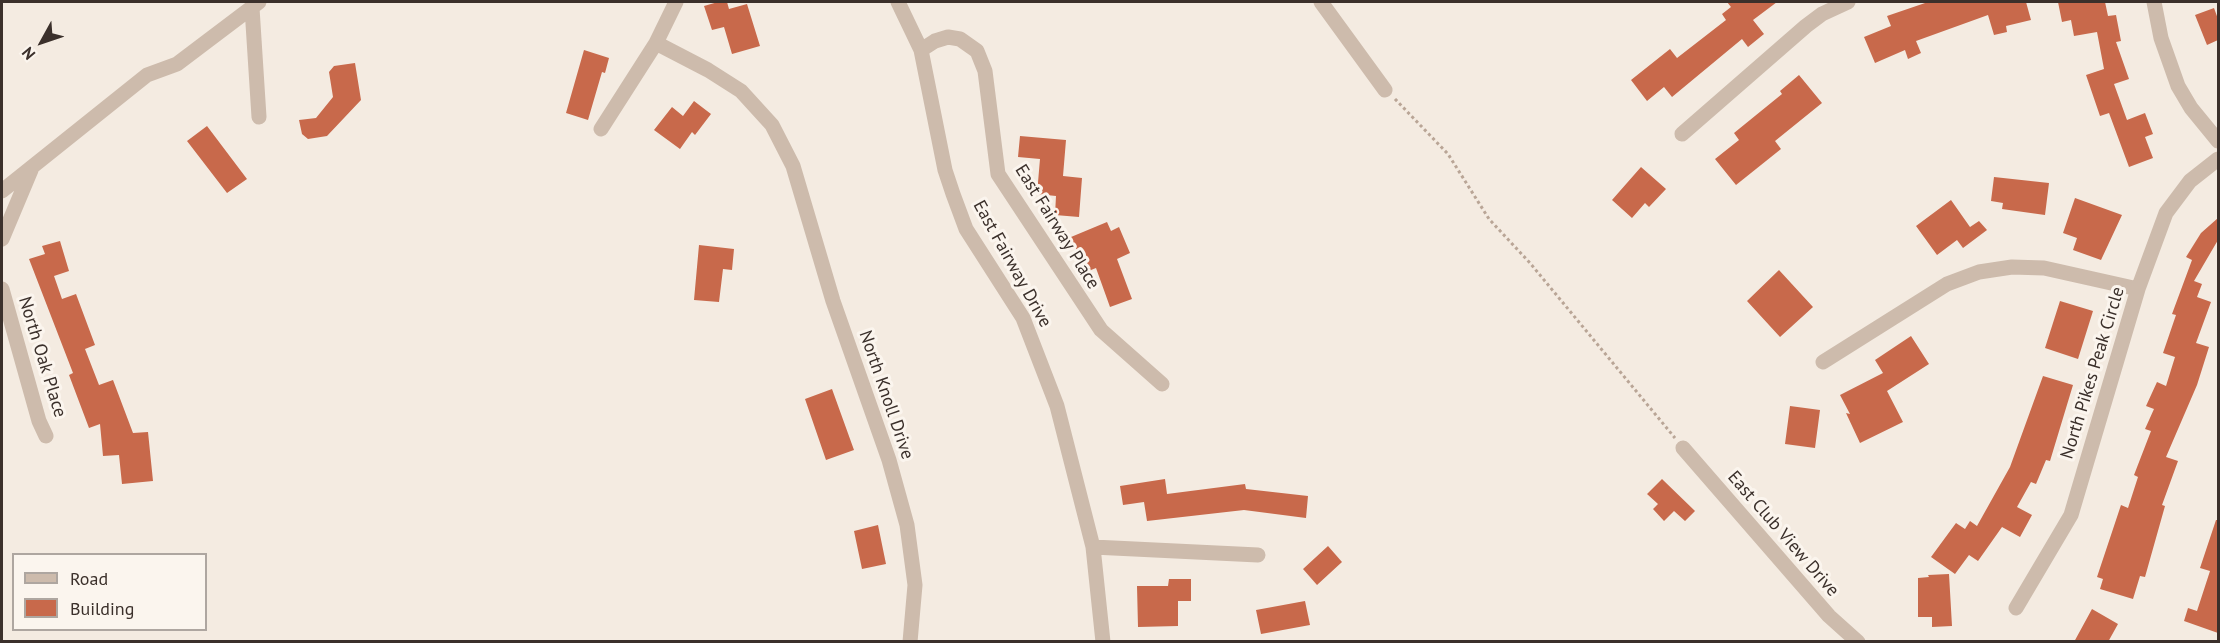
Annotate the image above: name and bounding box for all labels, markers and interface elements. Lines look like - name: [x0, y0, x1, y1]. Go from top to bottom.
- north arrow: [12, 12, 72, 72]
- text: N: [17, 43, 39, 64]
- street label: East Fairway Place: [1010, 161, 1104, 293]
- street label: East Fairway Drive: [968, 197, 1056, 331]
- street label: North Pikes Peak Circle: [2057, 284, 2129, 462]
- street label: North Oak Place: [13, 294, 71, 420]
- street label: North Knoll Drive: [854, 328, 918, 462]
- street label: East Club View Drive: [1723, 467, 1843, 601]
- legend: [12, 553, 207, 631]
- text: Road: [70, 567, 108, 590]
- text: Building: [70, 597, 134, 620]

